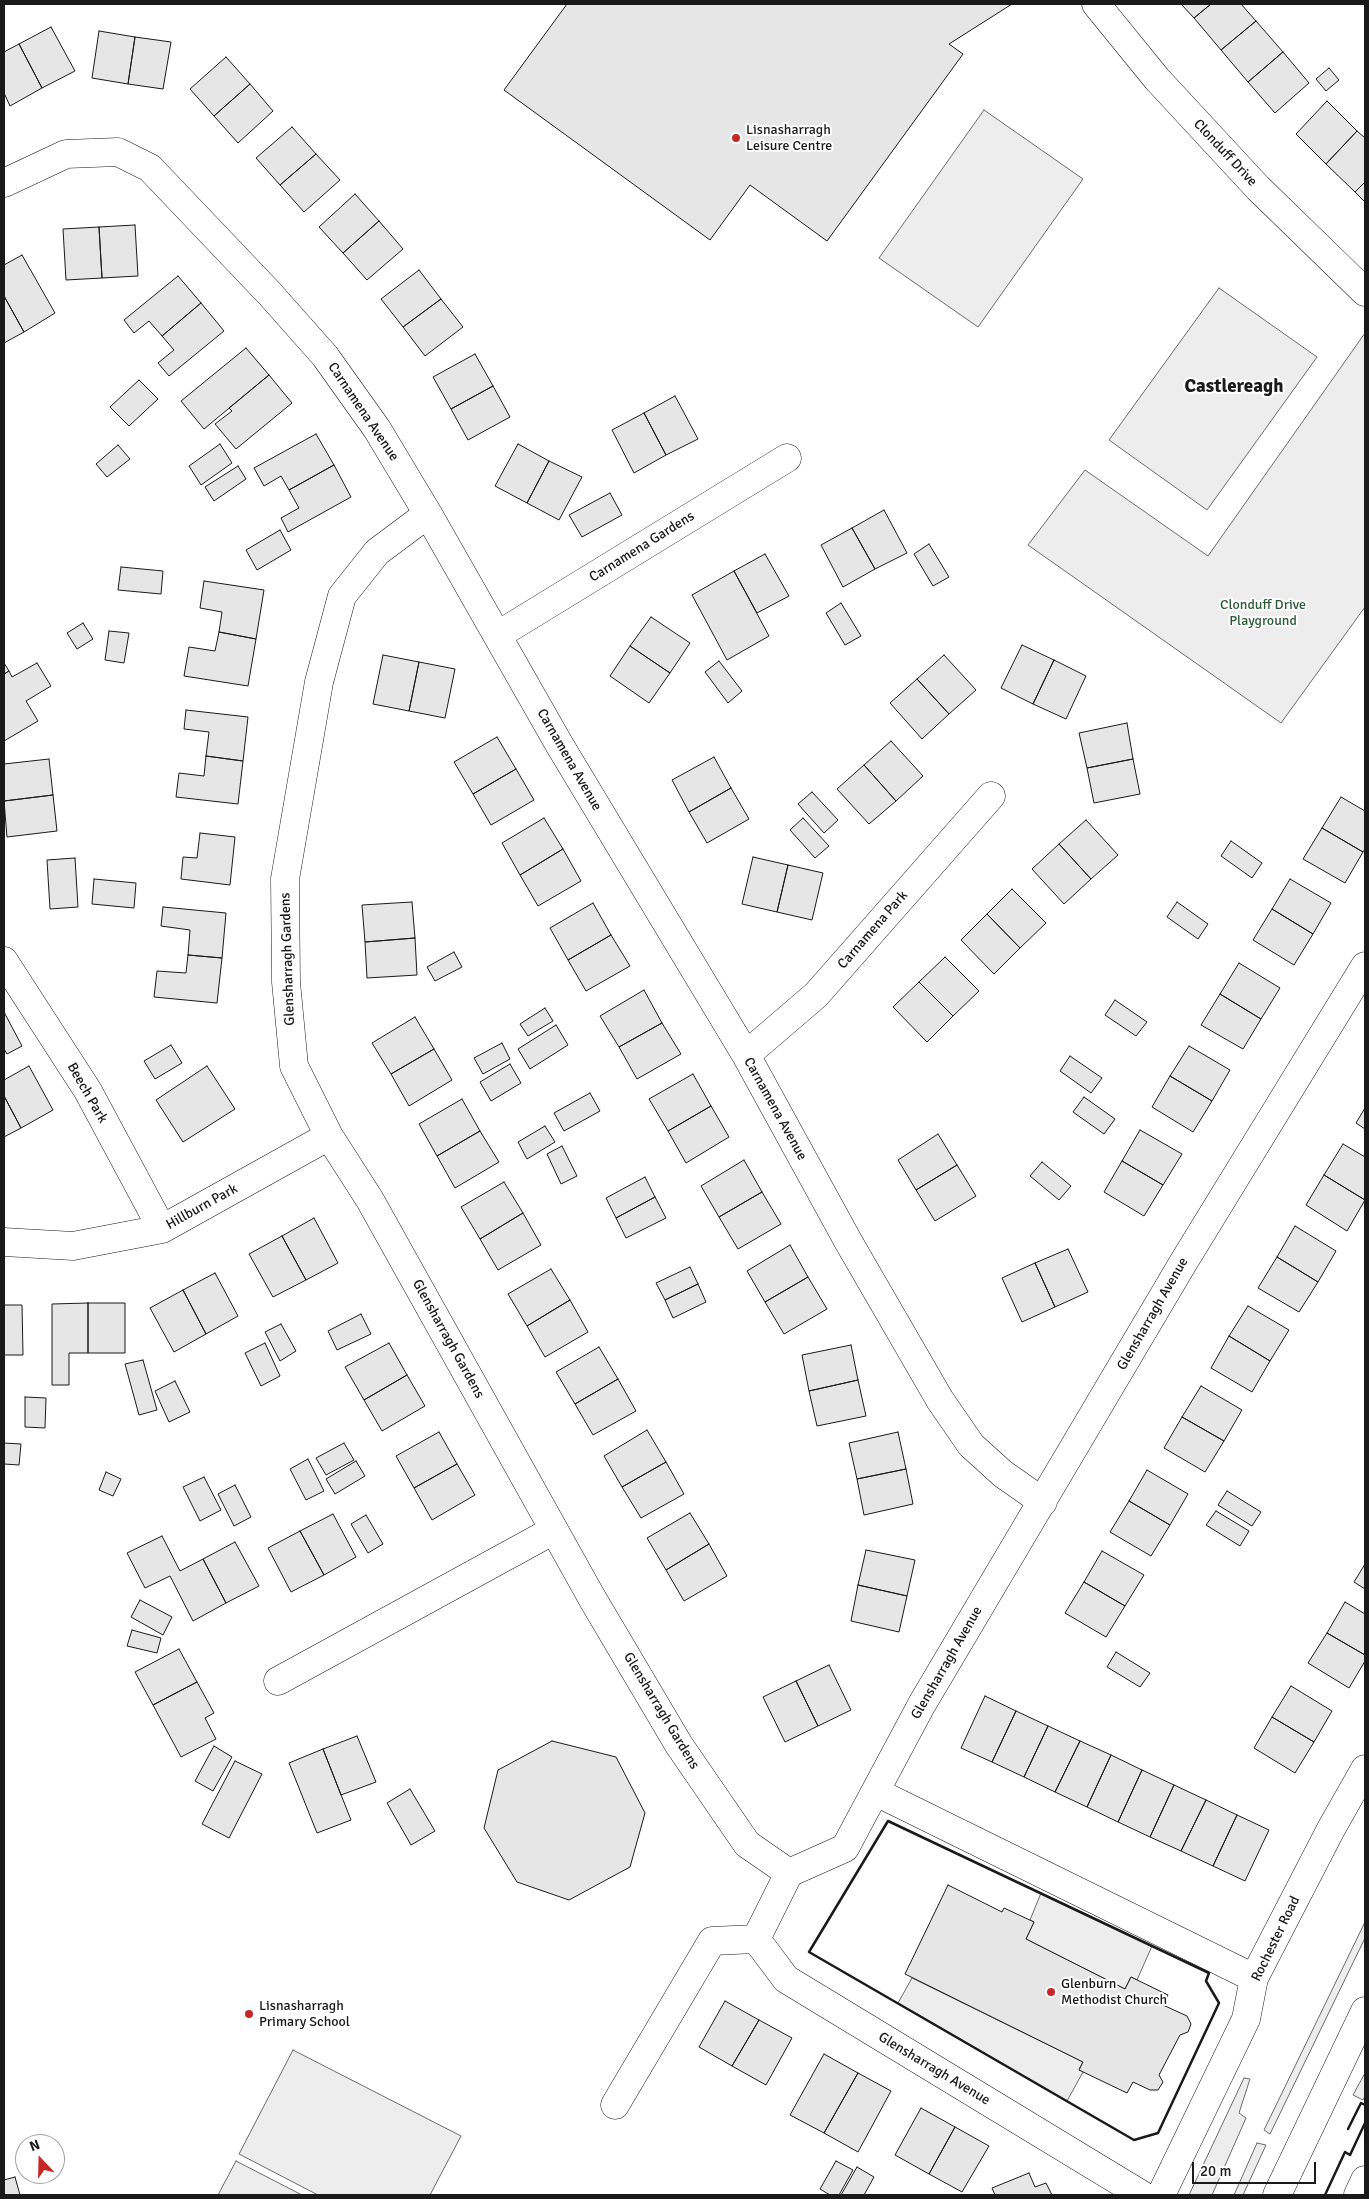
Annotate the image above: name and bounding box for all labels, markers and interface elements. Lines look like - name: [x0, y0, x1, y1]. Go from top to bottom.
- street label: Clonduff Drive: [1190, 116, 1260, 190]
- place label: Lisnasharragh Leisure Centre: [746, 122, 832, 154]
- marker: Lisnasharragh Leisure Centre: [730, 132, 742, 144]
- street label: Carnamena Avenue: [324, 360, 402, 464]
- district label: Castlereagh: [1185, 376, 1283, 398]
- street label: Carnamena Gardens: [586, 508, 698, 586]
- park label: Clonduff Drive Playground: [1220, 597, 1306, 630]
- street label: Carnamena Avenue: [533, 706, 605, 814]
- street label: Carnamena Park: [834, 887, 912, 973]
- street label: Glensharragh Gardens: [277, 892, 299, 1026]
- street label: Carnamena Avenue: [740, 1055, 810, 1163]
- street label: Beech Park: [63, 1060, 111, 1126]
- street label: Hillburn Park: [163, 1180, 241, 1234]
- street label: Glensharragh Avenue: [1114, 1255, 1192, 1373]
- street label: Glensharragh Gardens: [408, 1277, 488, 1401]
- street label: Glensharragh Avenue: [908, 1604, 986, 1722]
- street label: Glensharragh Gardens: [620, 1650, 702, 1772]
- street label: Rochester Road: [1248, 1894, 1304, 1984]
- place label: Glenburn Methodist Church: [1061, 1976, 1167, 2008]
- marker: Glenburn Methodist Church: [1045, 1986, 1057, 1998]
- place label: Lisnasharragh Primary School: [259, 1998, 350, 2030]
- marker: Lisnasharragh Primary School: [243, 2008, 255, 2020]
- street label: Glensharragh Avenue: [875, 2029, 993, 2109]
- north arrow: [15, 2134, 65, 2184]
- text: N: [27, 2136, 42, 2155]
- scale bar: [1194, 2152, 1318, 2184]
- text: 20 m: [1200, 2162, 1231, 2180]

